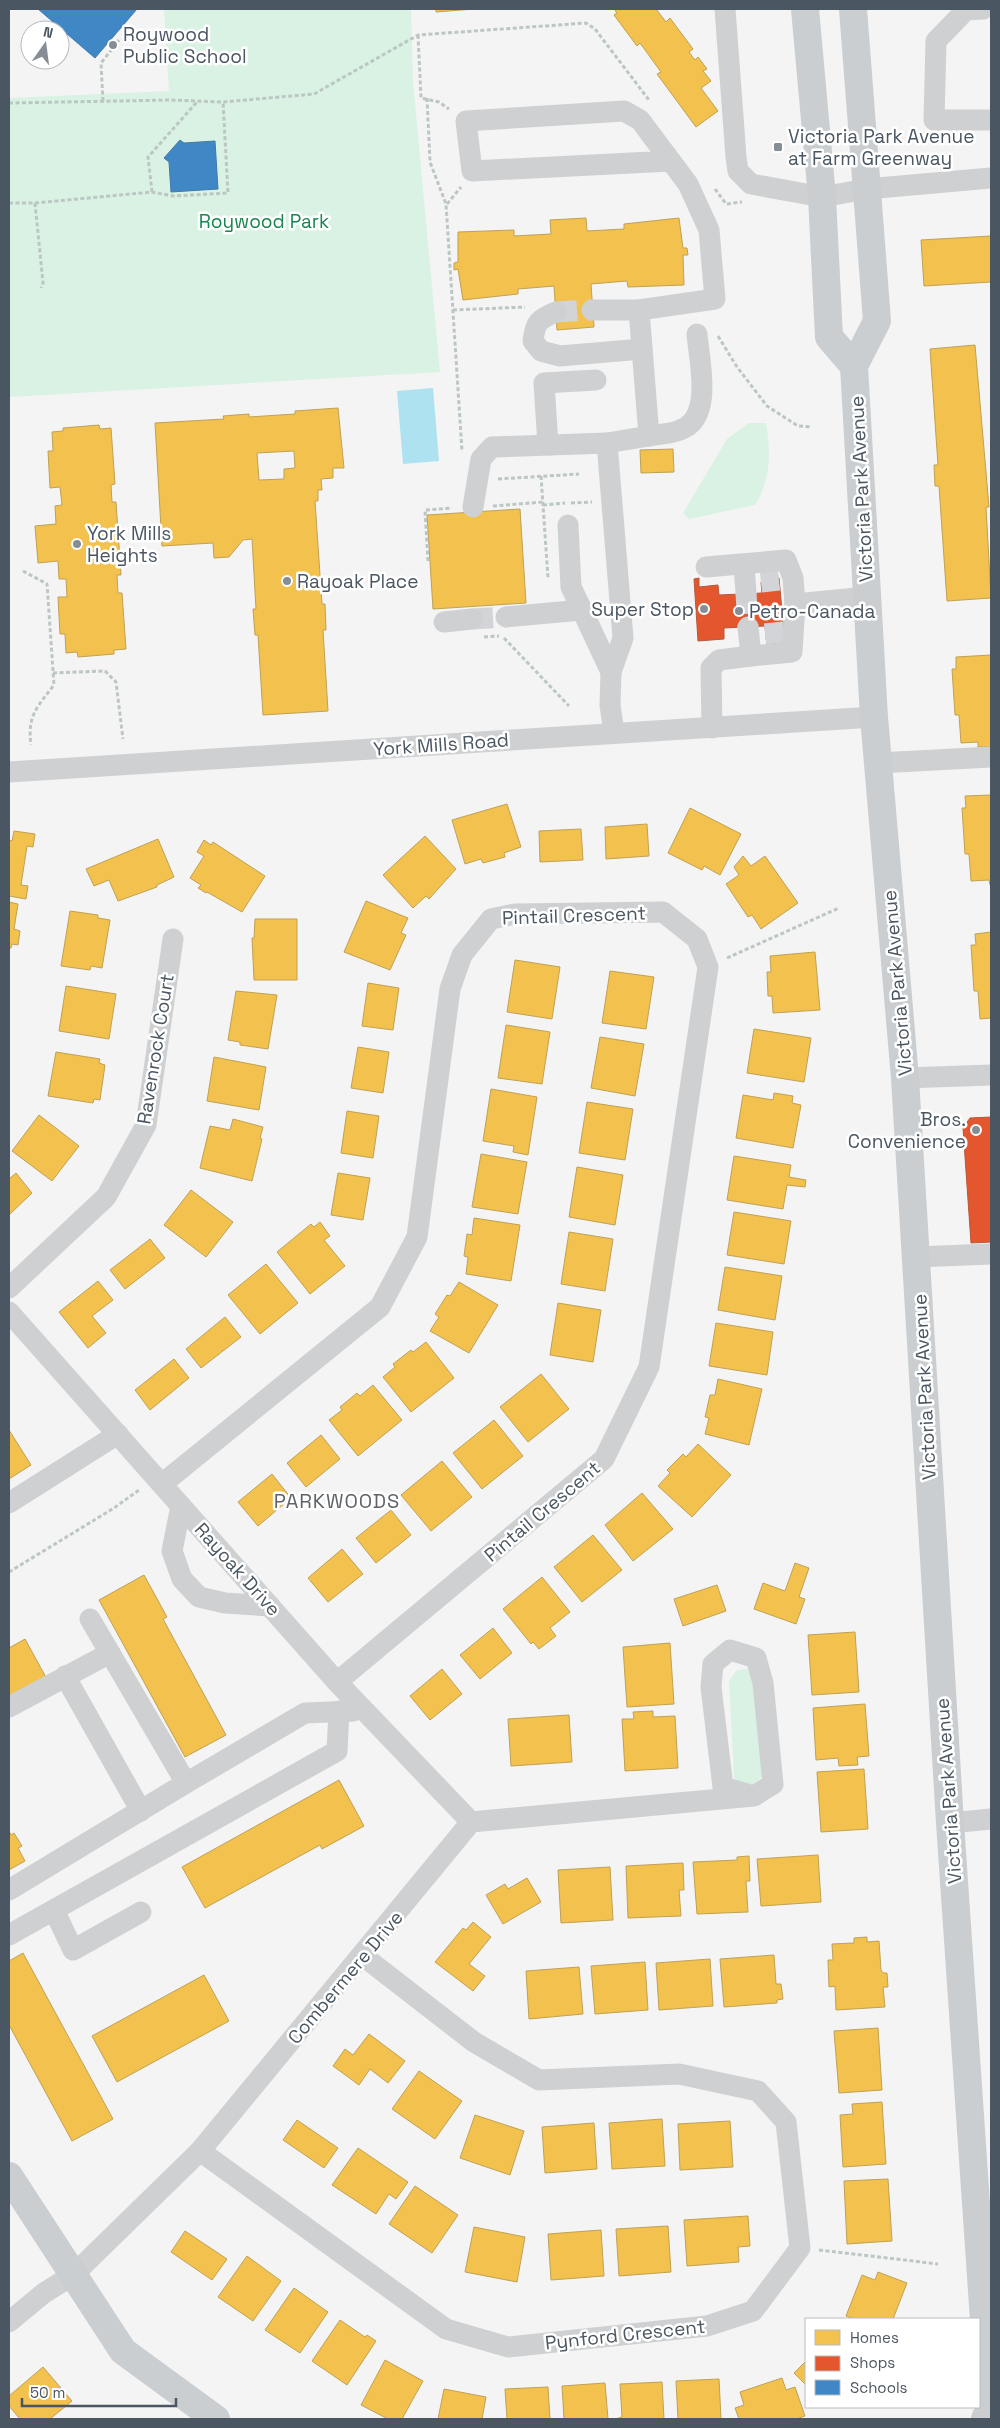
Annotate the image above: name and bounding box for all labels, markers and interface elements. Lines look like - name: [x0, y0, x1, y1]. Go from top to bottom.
- north arrow: [20, 20, 70, 70]
- place label: Roywood Public School: [123, 22, 247, 69]
- text: N: [41, 23, 55, 42]
- marker: Roywood Public School: [107, 39, 119, 51]
- place label: Victoria Park Avenue at Farm Greenway: [788, 124, 974, 171]
- marker: Victoria Park Avenue at Farm Greenway: [772, 141, 784, 153]
- park label: Roywood Park: [199, 209, 329, 234]
- street label: Victoria Park Avenue: [844, 395, 879, 583]
- place label: York Mills Heights: [87, 521, 171, 568]
- marker: York Mills Heights: [71, 538, 83, 550]
- place label: Rayoak Place: [297, 569, 418, 594]
- marker: Rayoak Place: [281, 575, 293, 587]
- place label: Super Stop: [591, 597, 694, 622]
- place label: Petro-Canada: [749, 599, 876, 624]
- marker: Super Stop: [698, 603, 710, 615]
- marker: Petro-Canada: [733, 605, 745, 617]
- street label: York Mills Road: [372, 727, 510, 762]
- street label: Victoria Park Avenue: [877, 889, 918, 1077]
- street label: Pintail Crescent: [501, 900, 647, 931]
- street label: Ravenrock Court: [131, 972, 180, 1126]
- place label: Bros. Convenience: [848, 1107, 966, 1154]
- marker: Bros. Convenience: [970, 1124, 982, 1136]
- street label: Victoria Park Avenue: [907, 1293, 942, 1481]
- street label: Pintail Crescent: [479, 1455, 606, 1567]
- district label: PARKWOODS: [274, 1488, 400, 1514]
- street label: Rayoak Drive: [189, 1517, 286, 1621]
- street label: Victoria Park Avenue: [930, 1697, 967, 1885]
- street label: Combermere Drive: [282, 1905, 409, 2049]
- street label: Pynford Crescent: [544, 2314, 706, 2355]
- legend: [805, 2318, 980, 2408]
- text: Homes: [850, 2328, 899, 2347]
- text: Shops: [850, 2353, 895, 2372]
- scale bar: [22, 2376, 176, 2408]
- text: Schools: [850, 2378, 908, 2397]
- text: 50 m: [30, 2383, 65, 2402]

